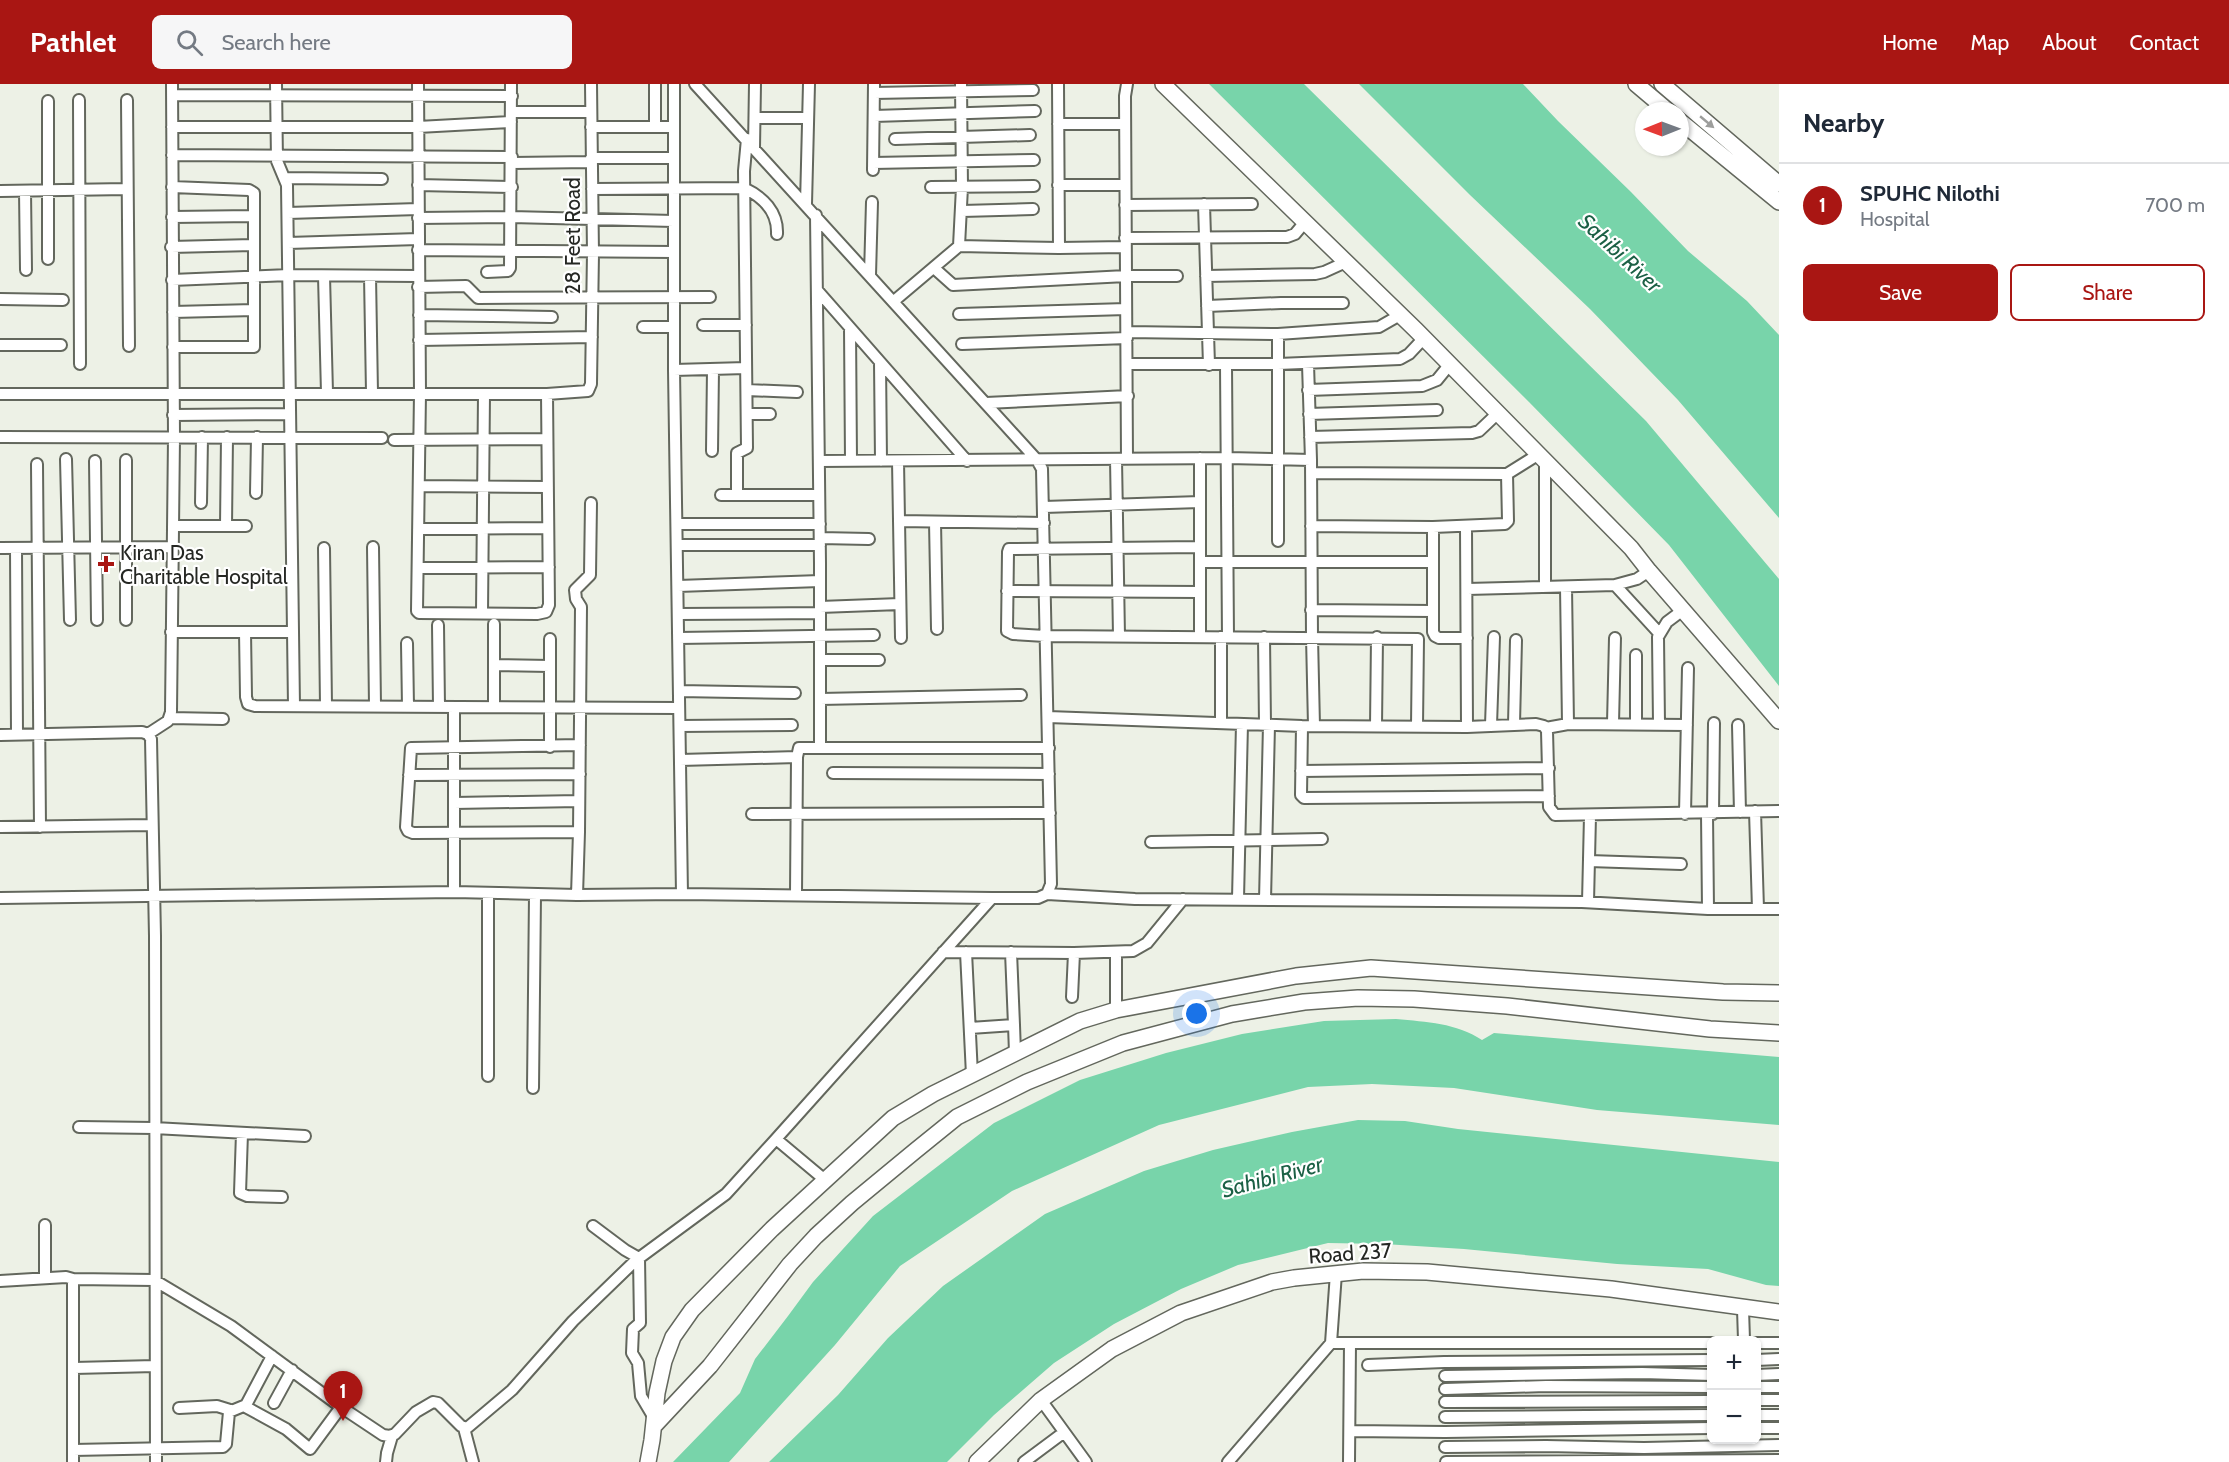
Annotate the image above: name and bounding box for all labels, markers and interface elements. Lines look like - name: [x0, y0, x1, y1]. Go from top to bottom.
- search box: [152, 15, 572, 69]
- text: Pathlet: [30, 25, 116, 59]
- icon: search: [173, 26, 206, 59]
- text: Search here: [221, 29, 331, 56]
- text: Home: [1882, 30, 1938, 55]
- text: Map: [1971, 30, 2009, 55]
- text: About: [2042, 30, 2096, 55]
- text: Contact: [2129, 30, 2199, 55]
- north arrow: [1635, 102, 1689, 156]
- text: Nearby: [1803, 107, 1884, 139]
- one-way arrow: [1699, 115, 1714, 128]
- street label: 28 Feet Road: [560, 177, 585, 295]
- text: SPUHC Nilothi: [1860, 180, 2000, 207]
- text: 1: [1819, 193, 1826, 217]
- text: 700 m: [2145, 193, 2205, 217]
- text: Hospital: [1860, 207, 1930, 231]
- water label: Sahibi River: [1573, 208, 1668, 299]
- button: Save: [1803, 264, 1998, 321]
- button: Share: [2010, 264, 2205, 321]
- place label: Kiran Das Charitable Hospital: [120, 540, 288, 589]
- marker: Kiran Das Charitable Hospital: [97, 555, 115, 573]
- your location: [1182, 999, 1211, 1028]
- water label: Sahibi River: [1218, 1150, 1327, 1203]
- street label: Road 237: [1308, 1238, 1393, 1268]
- map controls: [1707, 1336, 1761, 1444]
- button: +: [1707, 1336, 1761, 1390]
- pin: 1: [324, 1372, 362, 1421]
- button: −: [1707, 1390, 1761, 1444]

